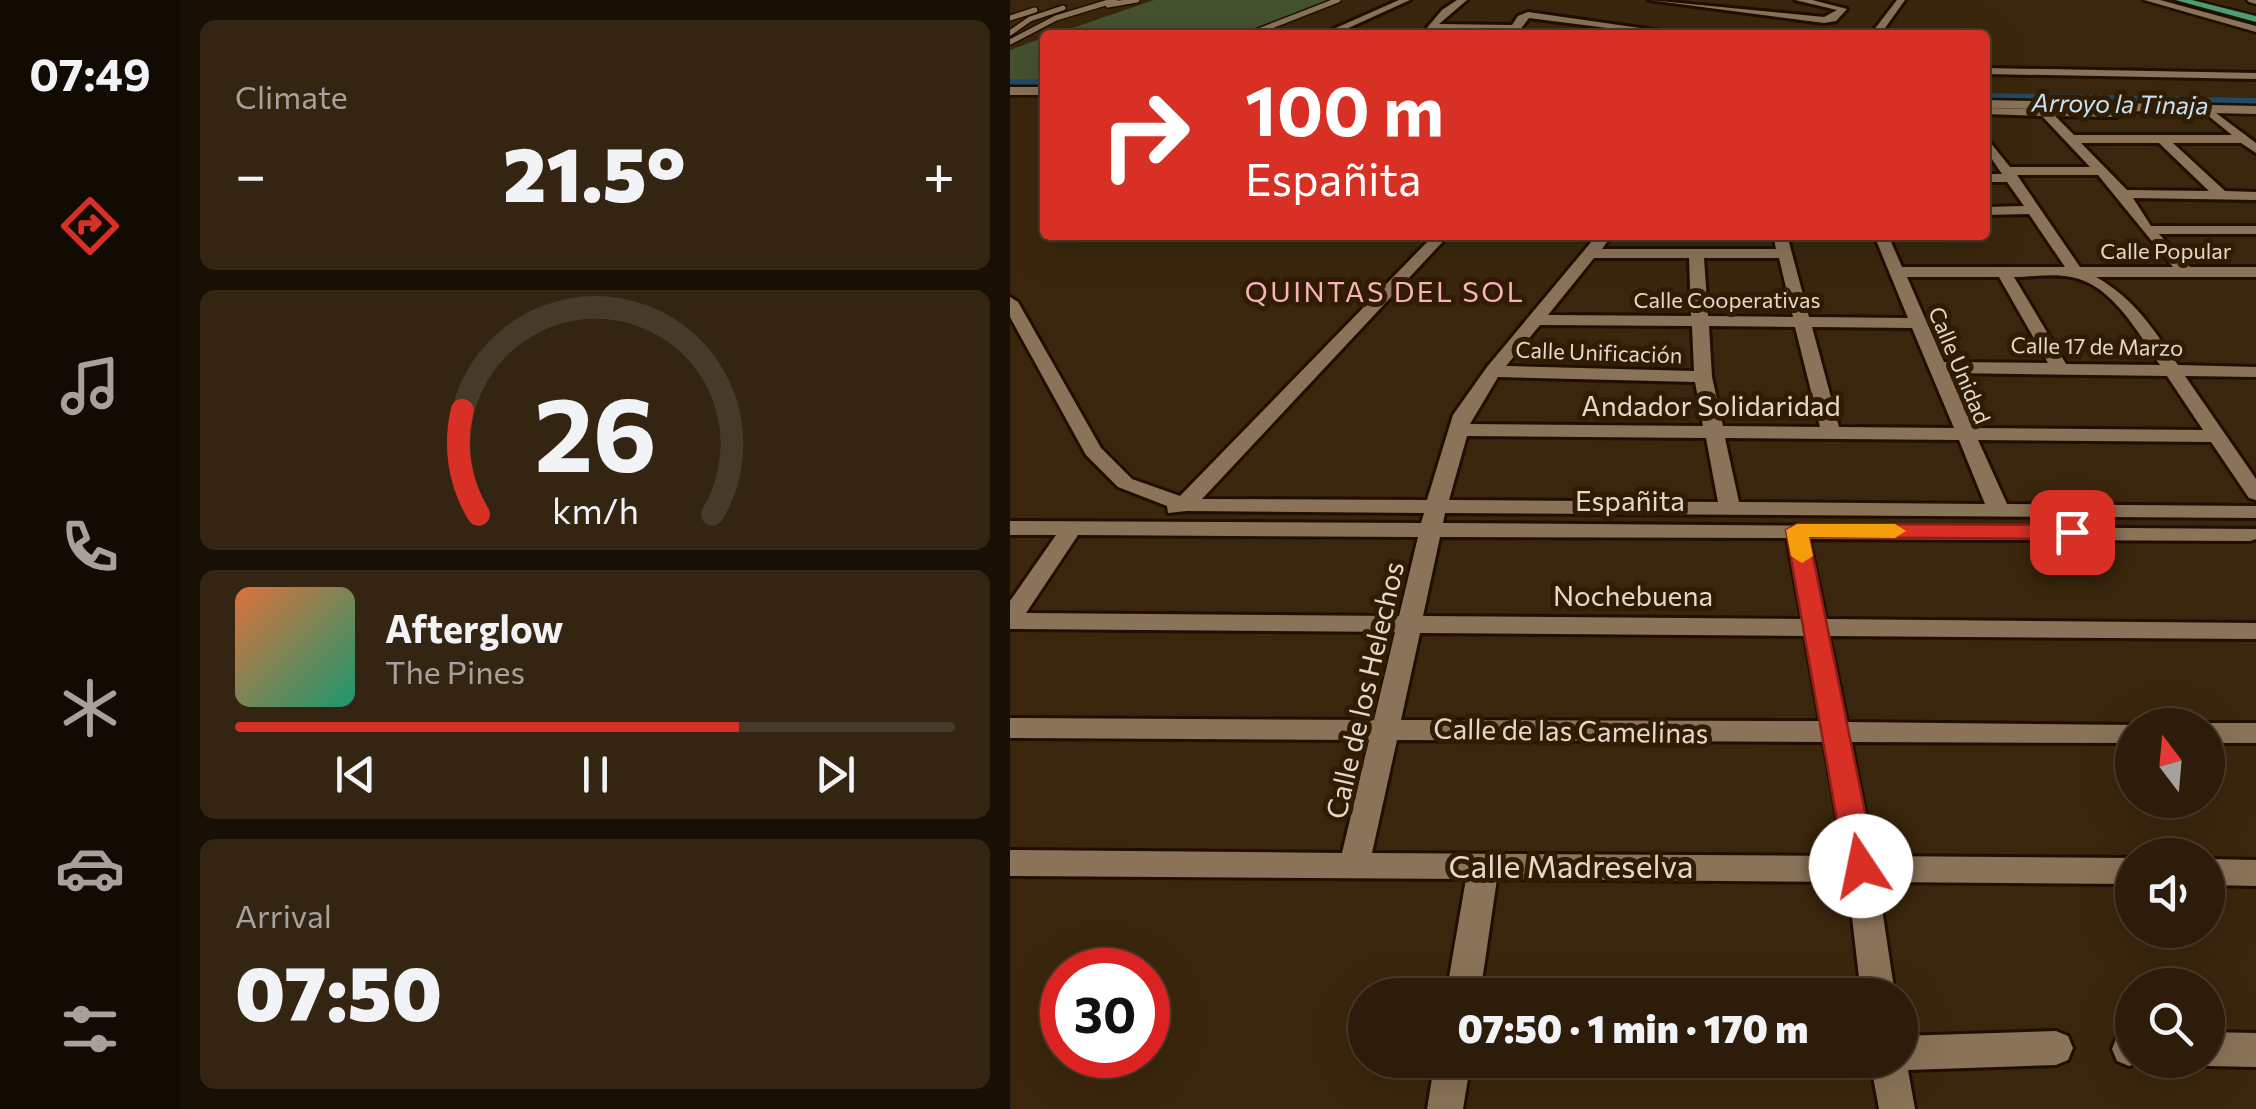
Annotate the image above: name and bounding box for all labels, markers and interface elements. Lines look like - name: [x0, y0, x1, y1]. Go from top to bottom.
- text: 07:49: [29, 45, 151, 100]
- text: 100 m: [1245, 65, 1444, 150]
- icon: right: [1080, 70, 1210, 200]
- text: Climate: [235, 76, 348, 116]
- water label: Arroyo la Tinaja: [2030, 86, 2209, 120]
- text: 21.5°: [503, 126, 686, 217]
- text: −: [235, 139, 266, 206]
- text: +: [923, 139, 955, 206]
- text: Españita: [1245, 150, 1422, 205]
- icon: directions: [55, 191, 125, 261]
- street label: Calle Popular: [2100, 237, 2232, 264]
- district label: QUINTAS DEL SOL: [1245, 274, 1525, 308]
- street label: Calle Cooperativas: [1634, 286, 1820, 313]
- street label: Calle Unidad: [1923, 302, 1997, 428]
- street label: Calle 17 de Marzo: [2011, 331, 2183, 361]
- street label: Calle Unificación: [1515, 336, 1683, 368]
- icon: music: [55, 351, 125, 421]
- text: 26: [534, 366, 656, 493]
- street label: Andador Solidaridad: [1581, 388, 1841, 422]
- street label: Españita: [1575, 483, 1685, 517]
- text: km/h: [552, 488, 638, 531]
- pin: [2030, 490, 2115, 575]
- icon: arrive: [2045, 505, 2100, 560]
- icon: phone: [55, 512, 125, 582]
- street label: Calle de los Helechos: [1318, 558, 1410, 822]
- street label: Nochebuena: [1553, 578, 1713, 612]
- text: Afterglow: [385, 604, 563, 651]
- text: The Pines: [385, 651, 525, 691]
- icon: climate: [55, 673, 125, 743]
- north arrow: [2115, 708, 2225, 818]
- map controls: [2115, 708, 2225, 1078]
- street label: Calle de las Camelinas: [1433, 711, 1709, 749]
- icon: previous: [328, 747, 383, 802]
- icon: pause: [568, 747, 623, 802]
- icon: next: [808, 747, 863, 802]
- position arrow: [1809, 814, 1913, 918]
- icon: car: [55, 833, 125, 903]
- button: sound: [2115, 838, 2225, 948]
- street label: Calle Madreselva: [1449, 845, 1693, 885]
- text: Arrival: [235, 895, 332, 935]
- text: 07:50: [235, 945, 442, 1036]
- speed limit sign: 30: [1040, 948, 1170, 1078]
- button: search: [2115, 968, 2225, 1078]
- icon: filters: [55, 994, 125, 1064]
- text: 07:50 · 1 min · 170 m: [1457, 1004, 1809, 1051]

